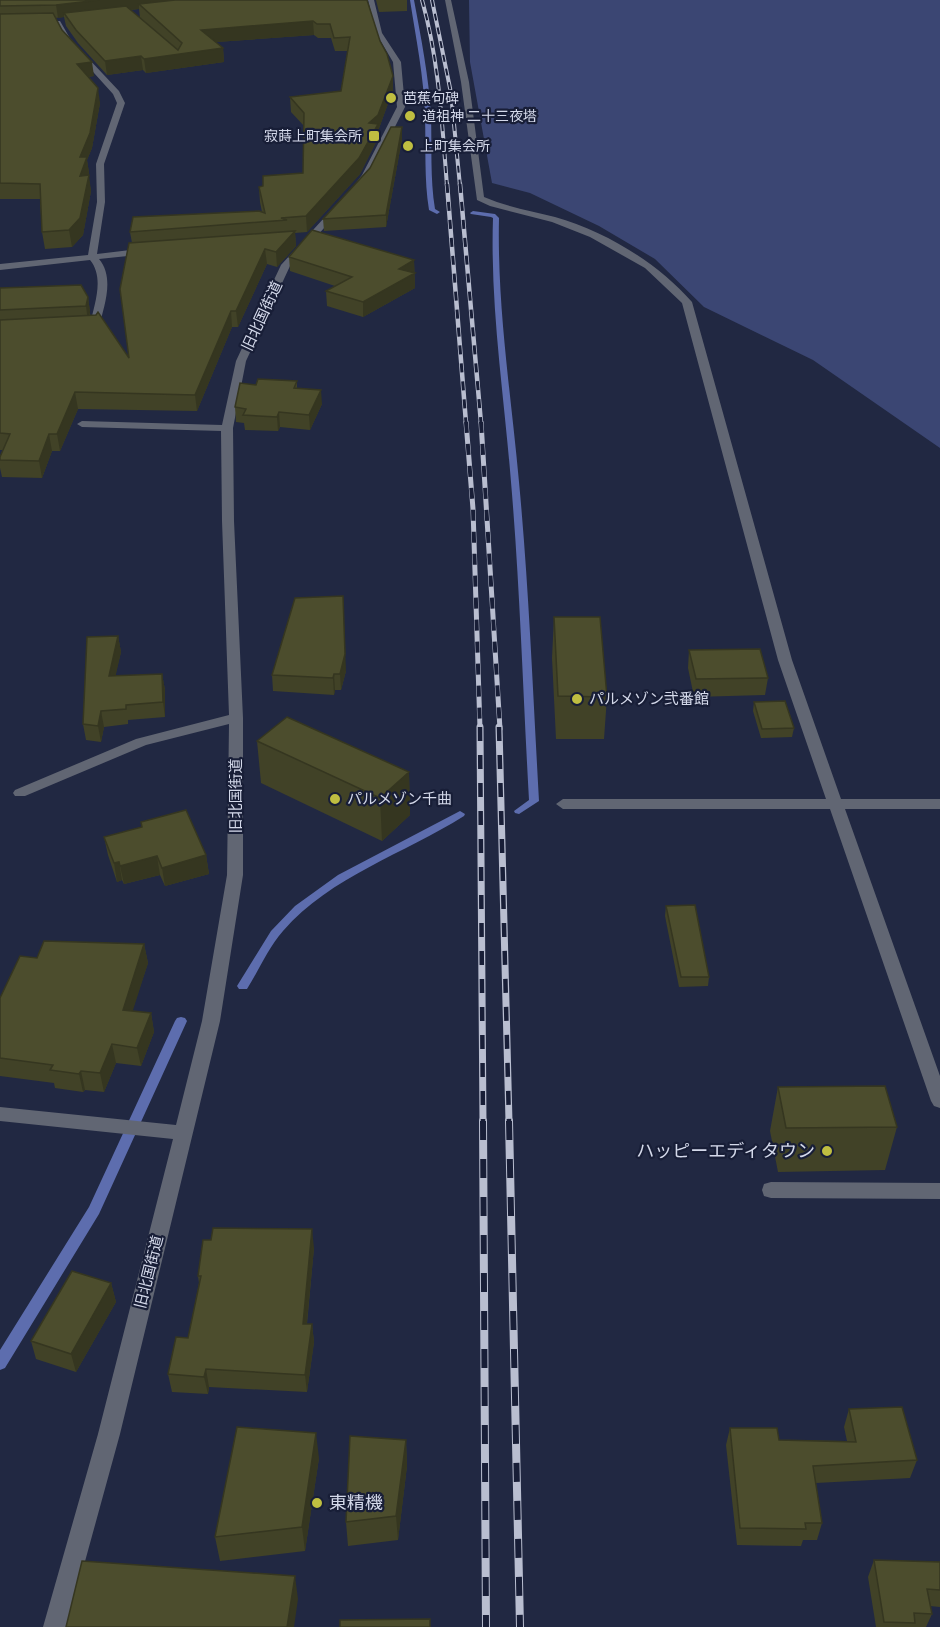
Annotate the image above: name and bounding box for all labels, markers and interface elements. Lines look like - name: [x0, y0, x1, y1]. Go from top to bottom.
- place label: 芭蕉句碑: [403, 90, 459, 107]
- marker: 芭蕉句碑: [384, 91, 398, 105]
- place label: 道祖神 二十三夜塔: [422, 108, 537, 125]
- marker: 道祖神 二十三夜塔: [403, 109, 417, 123]
- place label: 寂蒔上町集会所: [264, 128, 362, 145]
- marker: 寂蒔上町集会所: [367, 129, 381, 143]
- place label: 上町集会所: [420, 138, 490, 155]
- marker: 上町集会所: [401, 139, 415, 153]
- street label: 旧北国街道: [238, 278, 286, 354]
- place label: パルメゾン弐番館: [589, 690, 709, 708]
- marker: パルメゾン弐番館: [570, 692, 584, 706]
- street label: 旧北国街道: [227, 758, 245, 834]
- place label: パルメゾン千曲: [347, 790, 452, 808]
- marker: パルメゾン千曲: [328, 792, 342, 806]
- place label: ハッピーエディタウン: [636, 1140, 815, 1162]
- marker: ハッピーエディタウン: [820, 1144, 834, 1158]
- street label: 旧北国街道: [131, 1233, 167, 1311]
- place label: 東精機: [329, 1492, 383, 1514]
- marker: 東精機: [310, 1496, 324, 1510]

